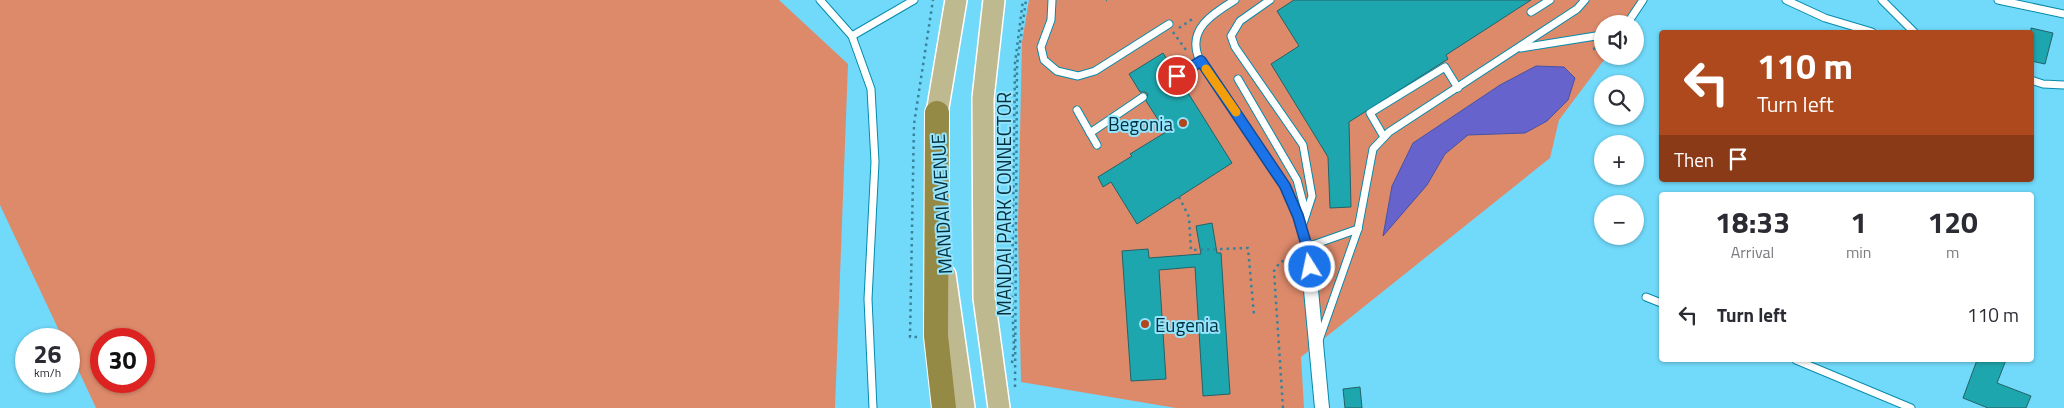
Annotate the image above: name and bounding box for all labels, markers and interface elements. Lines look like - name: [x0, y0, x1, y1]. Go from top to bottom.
- map controls: [1594, 15, 1644, 245]
- button: sound: [1594, 15, 1644, 65]
- text: 110 m: [1757, 39, 1853, 93]
- icon: left: [1674, 50, 1739, 115]
- pin: [1156, 55, 1198, 97]
- icon: arrive: [1163, 62, 1191, 90]
- button: search: [1594, 75, 1644, 125]
- text: Turn left: [1757, 87, 1834, 121]
- street label: MANDAI PARK CONNECTOR: [989, 92, 1018, 316]
- place label: Begonia: [1108, 109, 1173, 138]
- marker: Begonia: [1177, 117, 1189, 129]
- street label: MANDAI AVENUE: [923, 133, 959, 275]
- button: +: [1594, 135, 1644, 185]
- text: Then: [1674, 145, 1714, 174]
- icon: arrive: [1724, 145, 1752, 173]
- button: −: [1594, 195, 1644, 245]
- text: 18:33: [1715, 199, 1790, 245]
- text: 1: [1850, 199, 1867, 245]
- text: 120: [1928, 199, 1978, 245]
- position arrow: [1283, 240, 1335, 292]
- text: Arrival: [1731, 240, 1774, 264]
- text: min: [1846, 240, 1871, 264]
- text: m: [1946, 240, 1959, 264]
- text: Turn left: [1717, 300, 1787, 329]
- text: 110 m: [1967, 300, 2019, 329]
- icon: left: [1674, 301, 1702, 329]
- place label: Eugenia: [1155, 310, 1219, 339]
- marker: Eugenia: [1139, 318, 1151, 330]
- speed limit sign: 30: [90, 328, 155, 393]
- text: 26: [33, 335, 62, 373]
- text: km/h: [34, 363, 61, 382]

